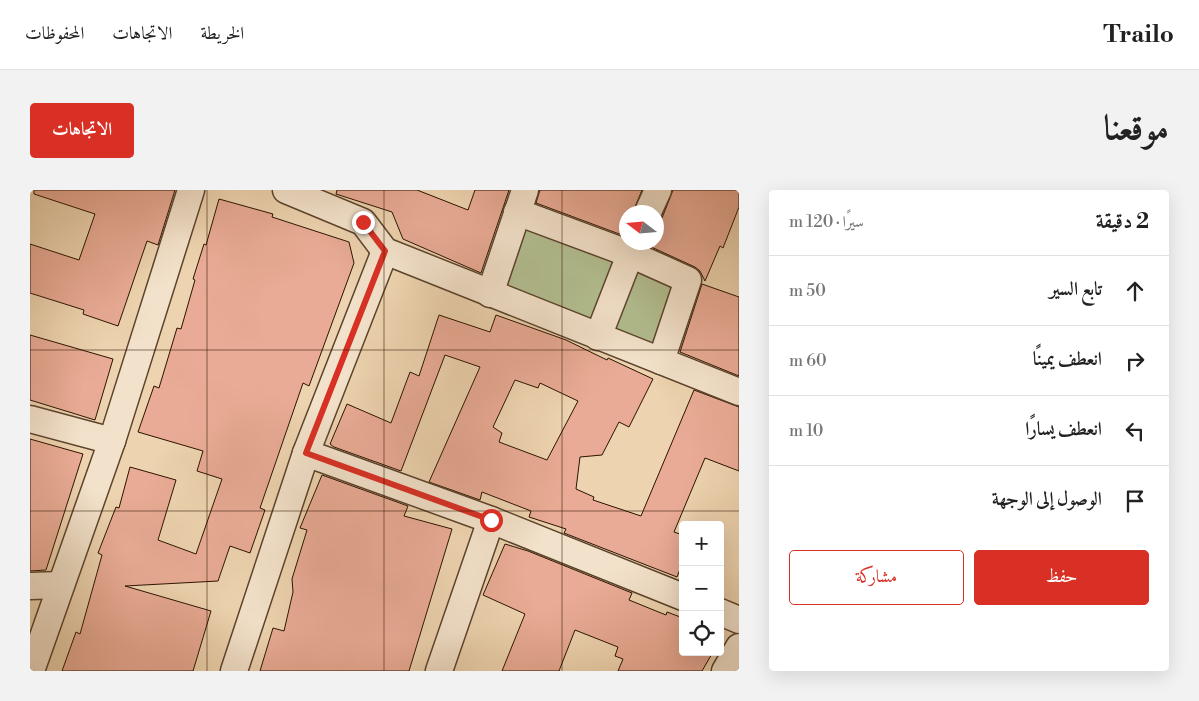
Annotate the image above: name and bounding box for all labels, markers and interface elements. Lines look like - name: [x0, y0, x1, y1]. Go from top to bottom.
- text: Trailo: [1103, 20, 1174, 50]
- text: المحفوظات: [25, 22, 84, 45]
- text: الاتجاهات: [112, 22, 172, 45]
- text: الخريطة: [200, 22, 244, 45]
- button: الاتجاهات: [30, 103, 134, 158]
- text: موقعنا: [1104, 107, 1169, 150]
- north arrow: [619, 205, 664, 250]
- text: 2 دقيقة: [1096, 209, 1149, 235]
- route end: [352, 211, 375, 234]
- text: سيرًا · 120 m: [789, 212, 864, 232]
- text: تابع السير: [1049, 277, 1102, 301]
- icon: ahead: [1121, 277, 1149, 305]
- text: 50 m: [789, 281, 826, 301]
- text: انعطف يمينًا: [1033, 347, 1102, 371]
- icon: right: [1121, 347, 1149, 375]
- text: 60 m: [789, 351, 827, 371]
- text: انعطف يسارًا: [1025, 417, 1102, 441]
- icon: left: [1121, 417, 1149, 445]
- text: 10 m: [789, 421, 823, 441]
- text: الوصول إلى الوجهة: [992, 487, 1102, 511]
- icon: arrive: [1121, 487, 1149, 515]
- route start: [480, 509, 503, 532]
- map controls: [679, 521, 724, 656]
- button: +: [679, 521, 724, 566]
- button: مشاركة: [789, 550, 964, 605]
- button: حفظ: [974, 550, 1149, 605]
- button: −: [679, 566, 724, 611]
- button: locate: [679, 611, 724, 656]

